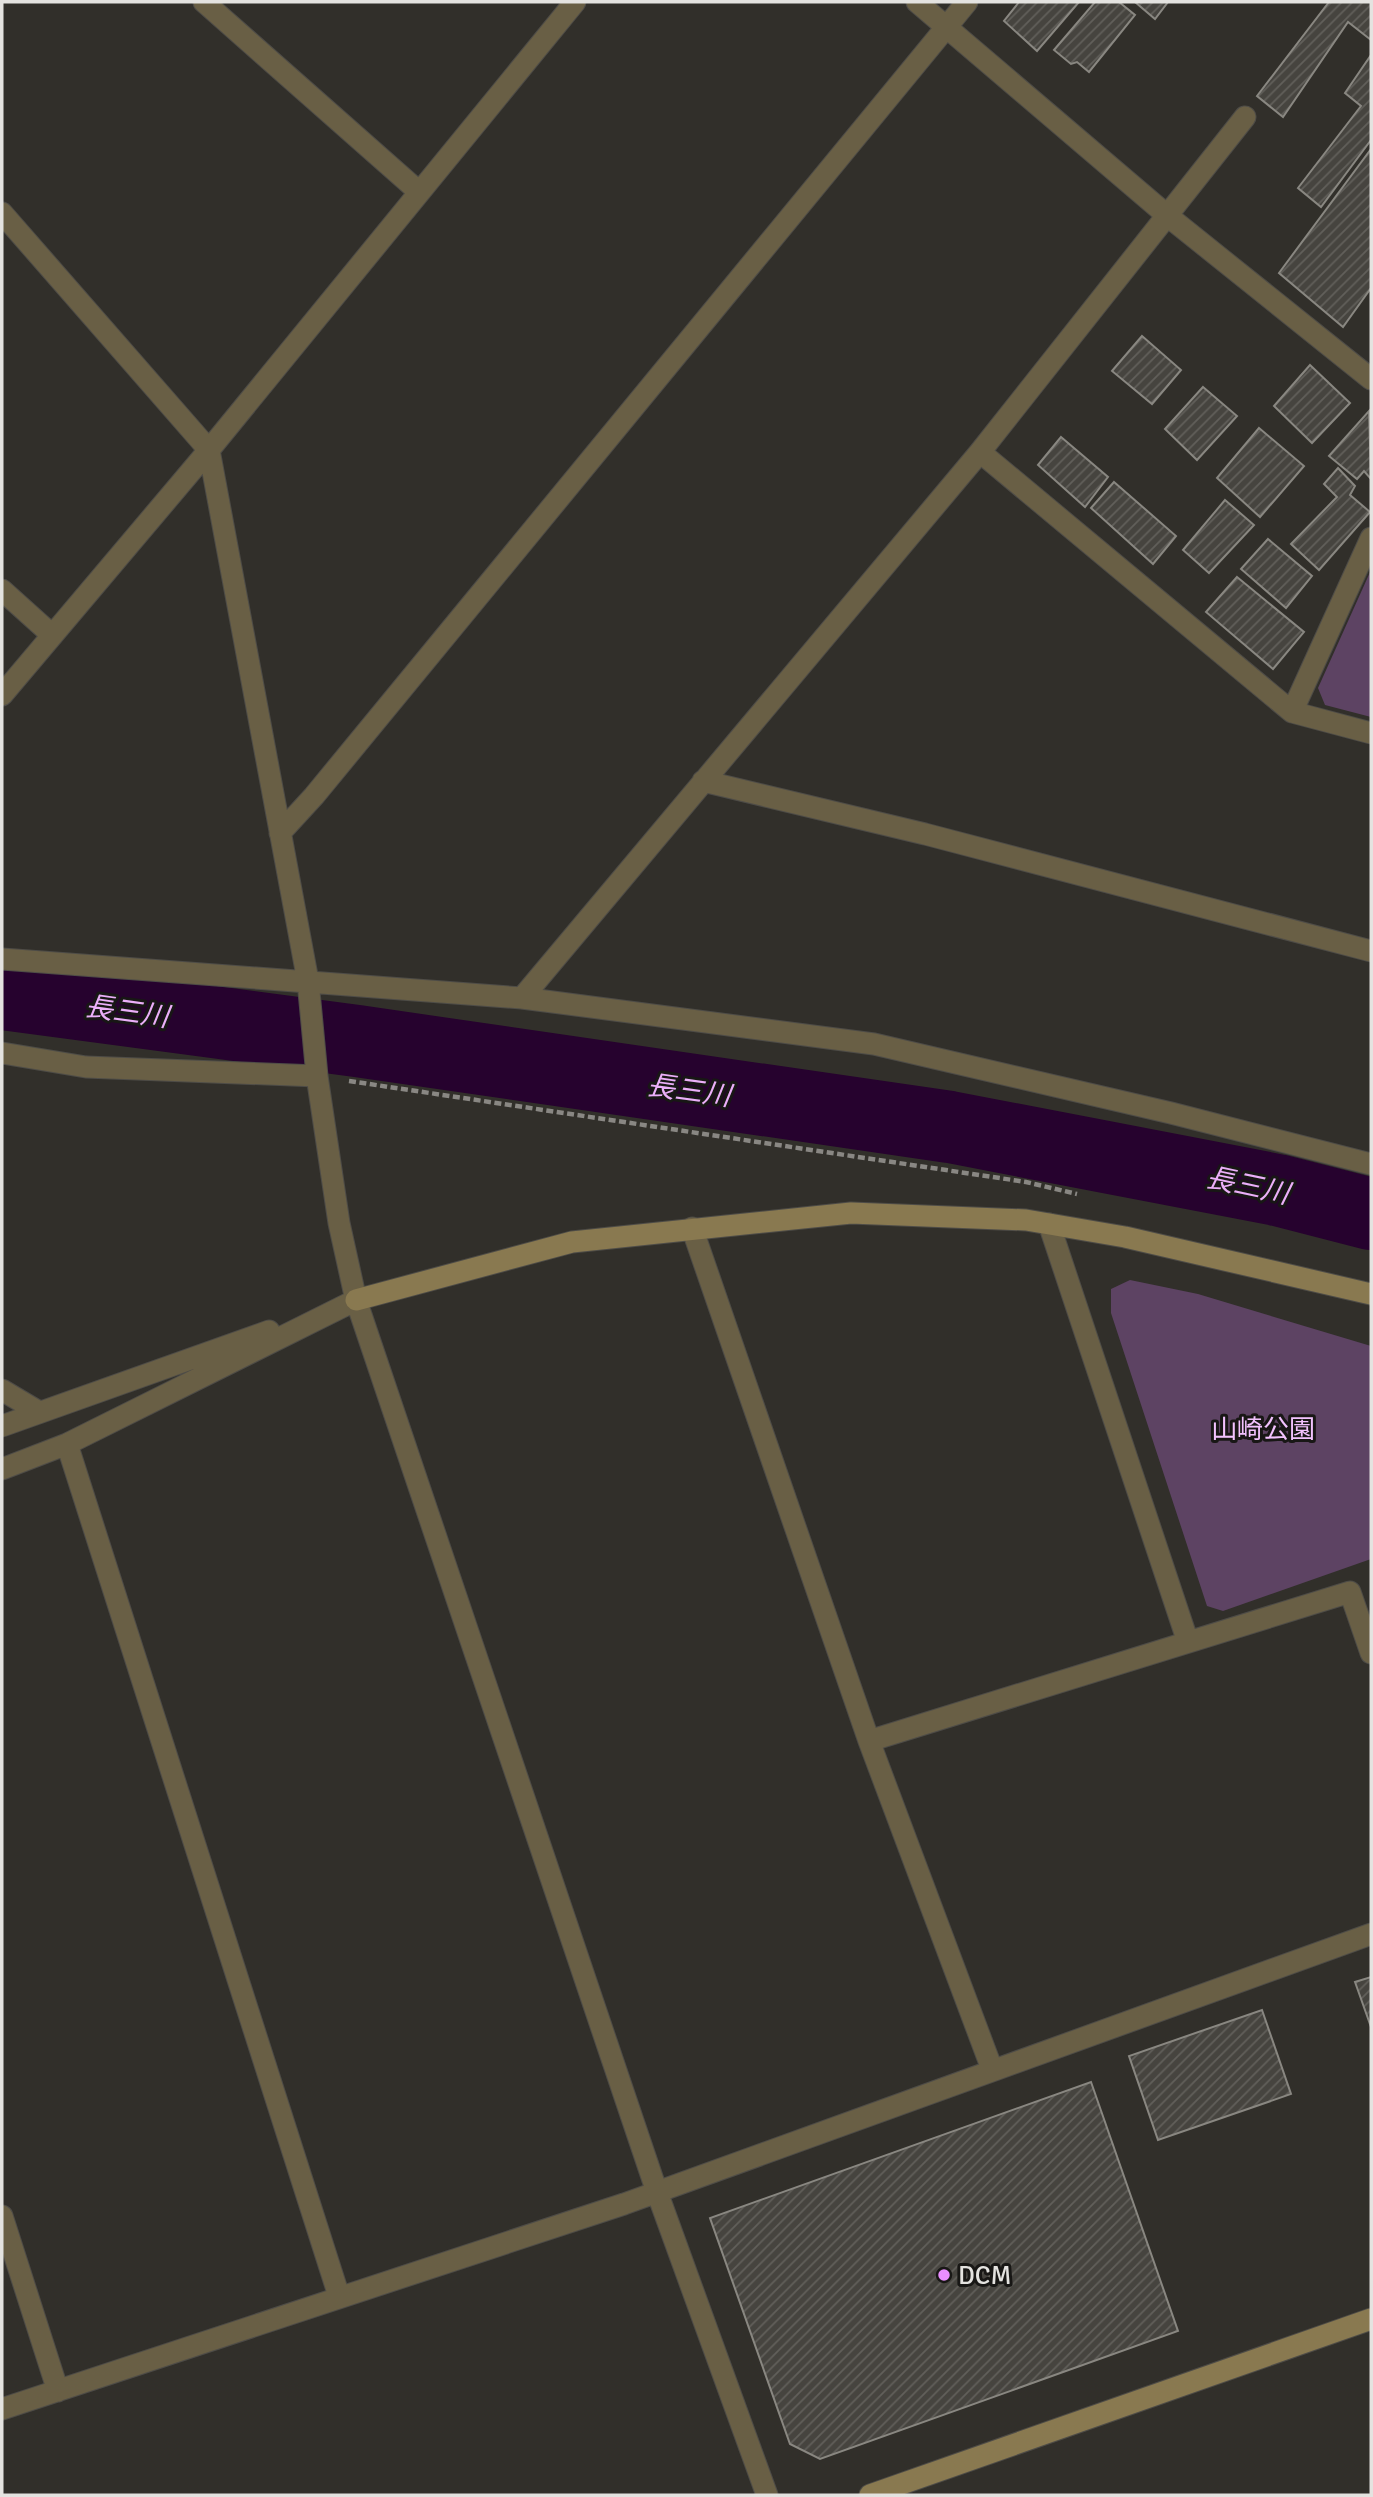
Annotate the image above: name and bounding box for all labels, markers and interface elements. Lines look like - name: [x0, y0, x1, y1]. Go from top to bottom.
- water label: 長三川: [83, 989, 174, 1035]
- water label: 長三川: [645, 1068, 736, 1114]
- water label: 長三川: [1203, 1161, 1295, 1212]
- park label: 山崎公園: [1211, 1414, 1315, 1446]
- place label: DCM: [958, 2260, 1012, 2292]
- marker: DCM: [936, 2267, 952, 2283]

